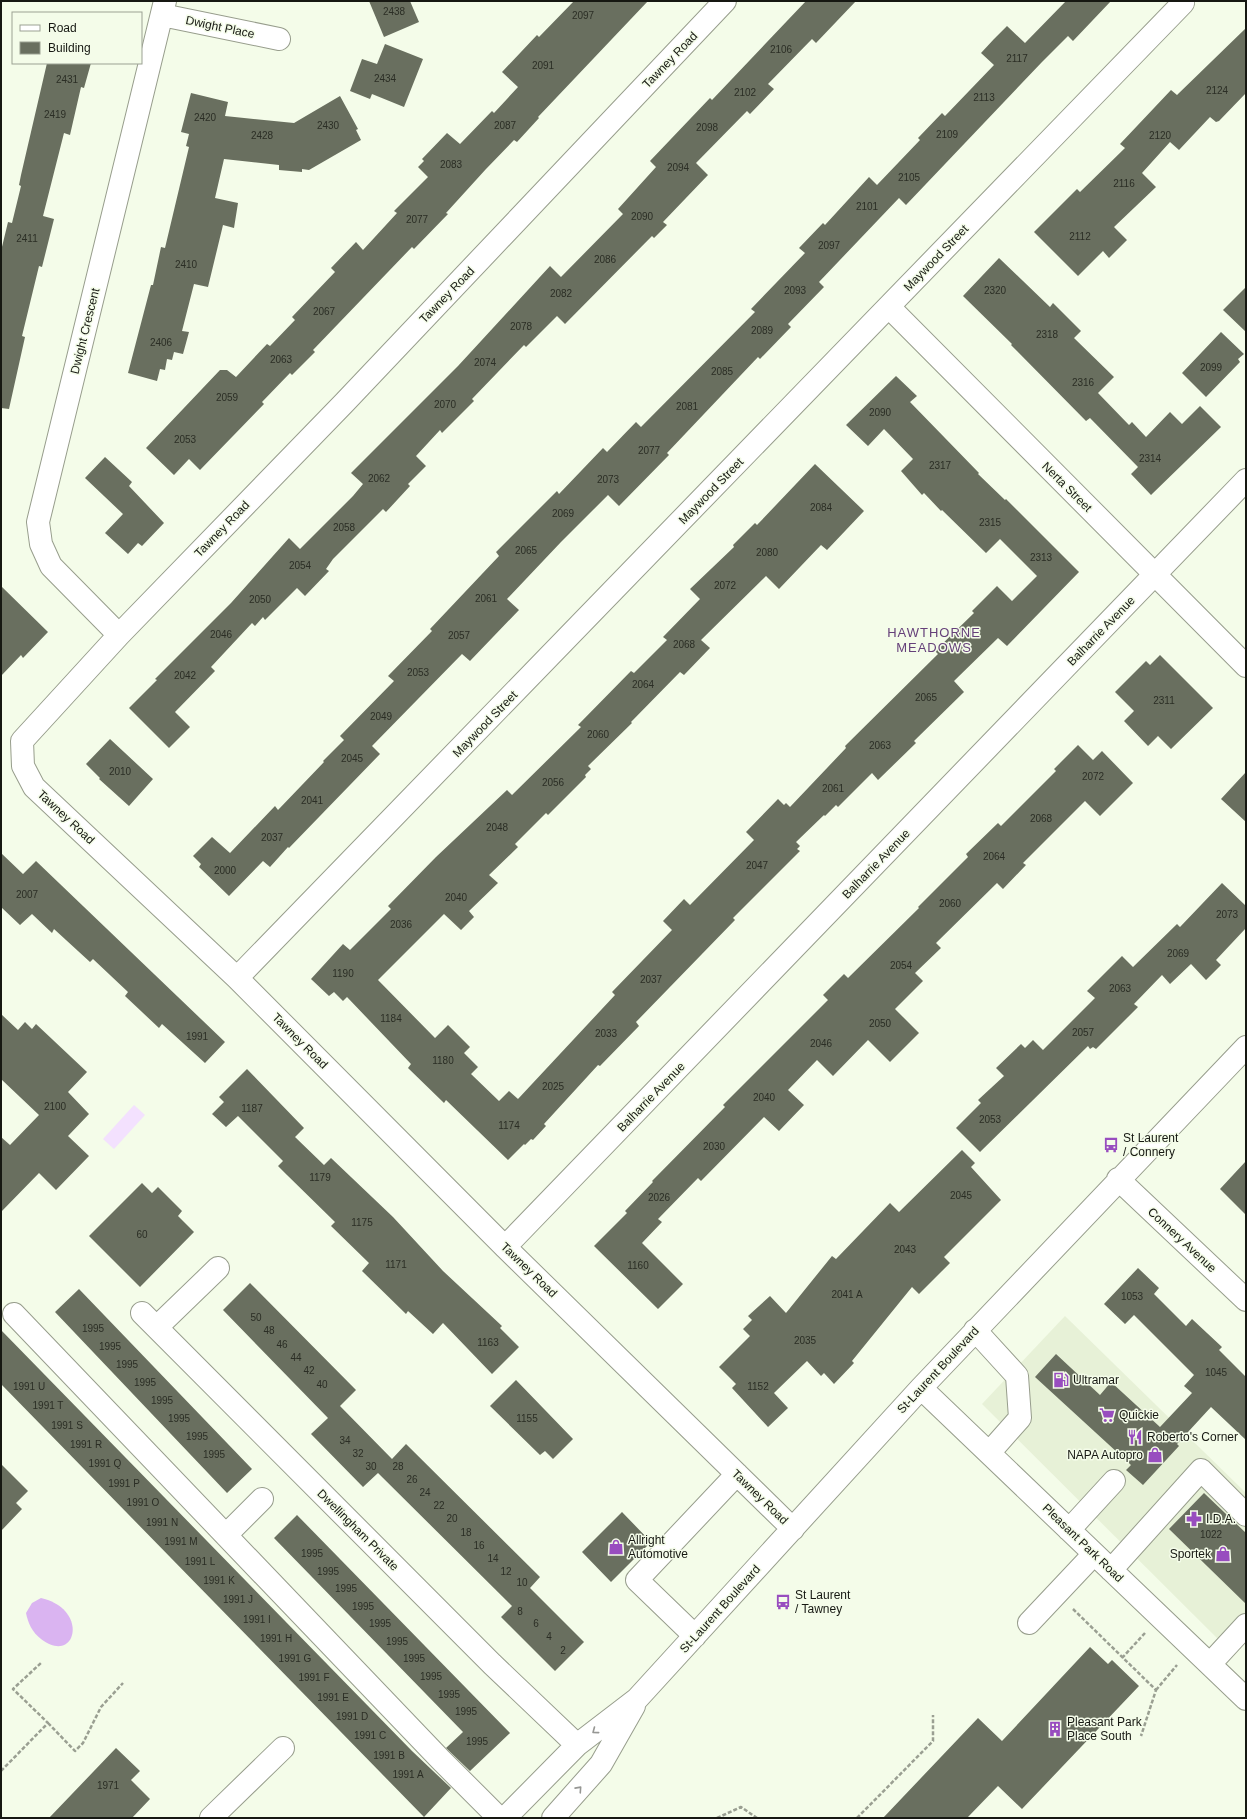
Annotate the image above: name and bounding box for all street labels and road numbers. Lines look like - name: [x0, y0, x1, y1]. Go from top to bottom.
- street label: Dwight Place: [184, 13, 256, 41]
- street label: Tawney Road: [640, 29, 700, 91]
- street label: Maywood Street: [901, 221, 972, 294]
- street label: Tawney Road: [417, 264, 477, 326]
- street label: Dwight Crescent: [68, 286, 103, 375]
- street label: Maywood Street: [676, 454, 747, 527]
- street label: Nerta Street: [1039, 459, 1095, 515]
- street label: Tawney Road: [192, 498, 252, 560]
- street label: Balharrie Avenue: [1064, 593, 1138, 669]
- street label: Maywood Street: [450, 687, 521, 760]
- street label: Tawney Road: [35, 787, 97, 847]
- street label: Balharrie Avenue: [839, 826, 913, 902]
- street label: Tawney Road: [269, 1010, 331, 1072]
- street label: Balharrie Avenue: [614, 1059, 688, 1135]
- street label: Connery Avenue: [1145, 1205, 1219, 1276]
- street label: Tawney Road: [498, 1240, 560, 1300]
- street label: St-Laurent Boulevard: [894, 1324, 982, 1416]
- street label: Tawney Road: [729, 1467, 791, 1527]
- street label: Dwellingham Private: [314, 1486, 402, 1574]
- street label: Pleasant Park Road: [1040, 1501, 1126, 1585]
- street label: St-Laurent Boulevard: [677, 1562, 763, 1656]

